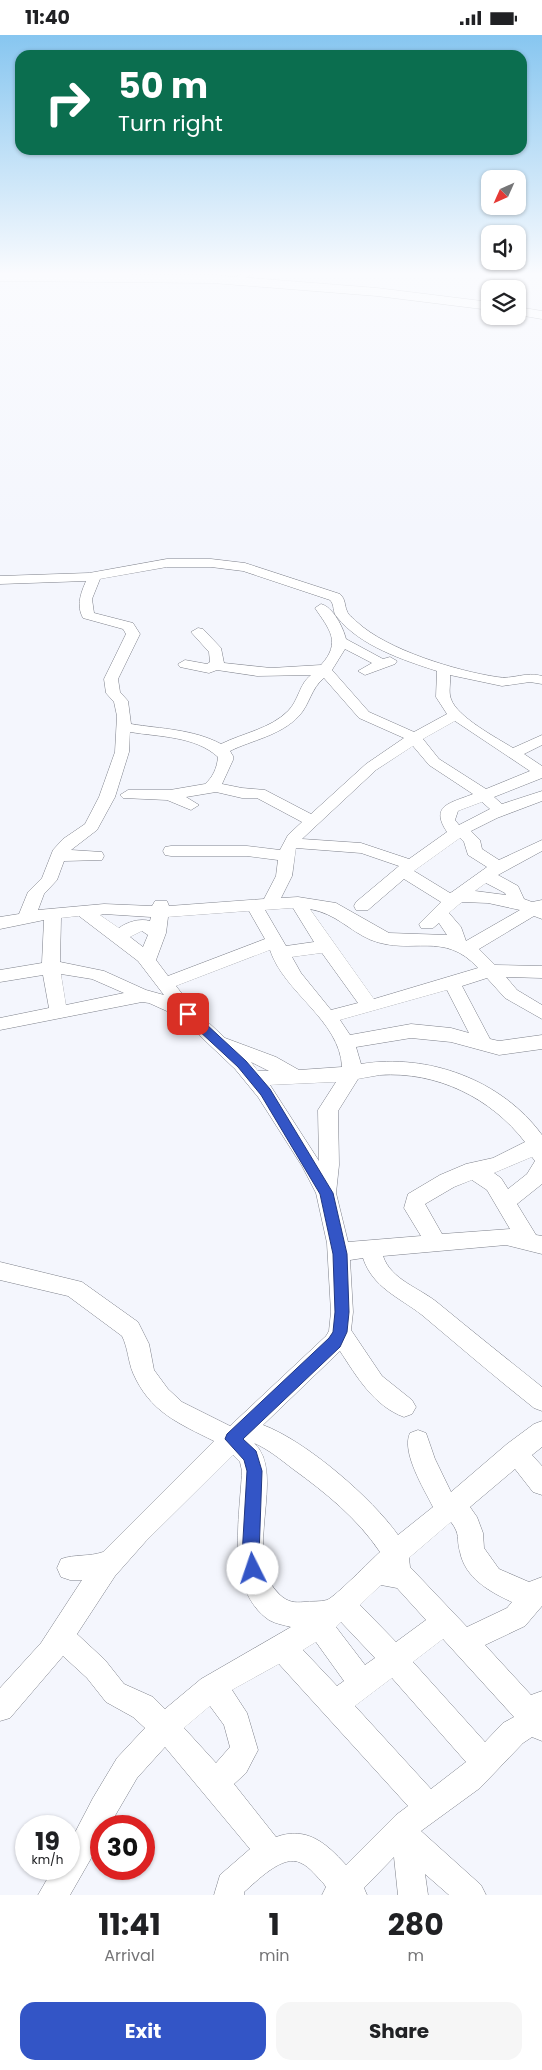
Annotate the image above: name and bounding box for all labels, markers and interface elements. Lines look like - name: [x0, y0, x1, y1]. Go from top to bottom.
- text: 11:40: [25, 4, 70, 31]
- text: 50 m: [118, 61, 208, 110]
- icon: right: [35, 70, 100, 135]
- text: Turn right: [118, 108, 223, 139]
- north arrow: [481, 170, 526, 215]
- map controls: [481, 170, 526, 325]
- button: sound: [481, 225, 526, 270]
- button: layers: [481, 280, 526, 325]
- pin: [167, 993, 209, 1035]
- icon: arrive: [174, 1000, 202, 1028]
- position arrow: [226, 1542, 278, 1594]
- speed limit sign: 30: [90, 1815, 155, 1880]
- text: 19: [35, 1824, 60, 1859]
- text: km/h: [32, 1851, 63, 1868]
- text: 11:41: [98, 1903, 161, 1946]
- text: 1: [269, 1903, 280, 1946]
- text: 280: [388, 1903, 444, 1946]
- text: Arrival: [104, 1944, 155, 1967]
- text: min: [259, 1944, 290, 1967]
- text: m: [408, 1944, 424, 1967]
- button: Exit: [20, 2002, 266, 2060]
- button: Share: [276, 2002, 522, 2060]

